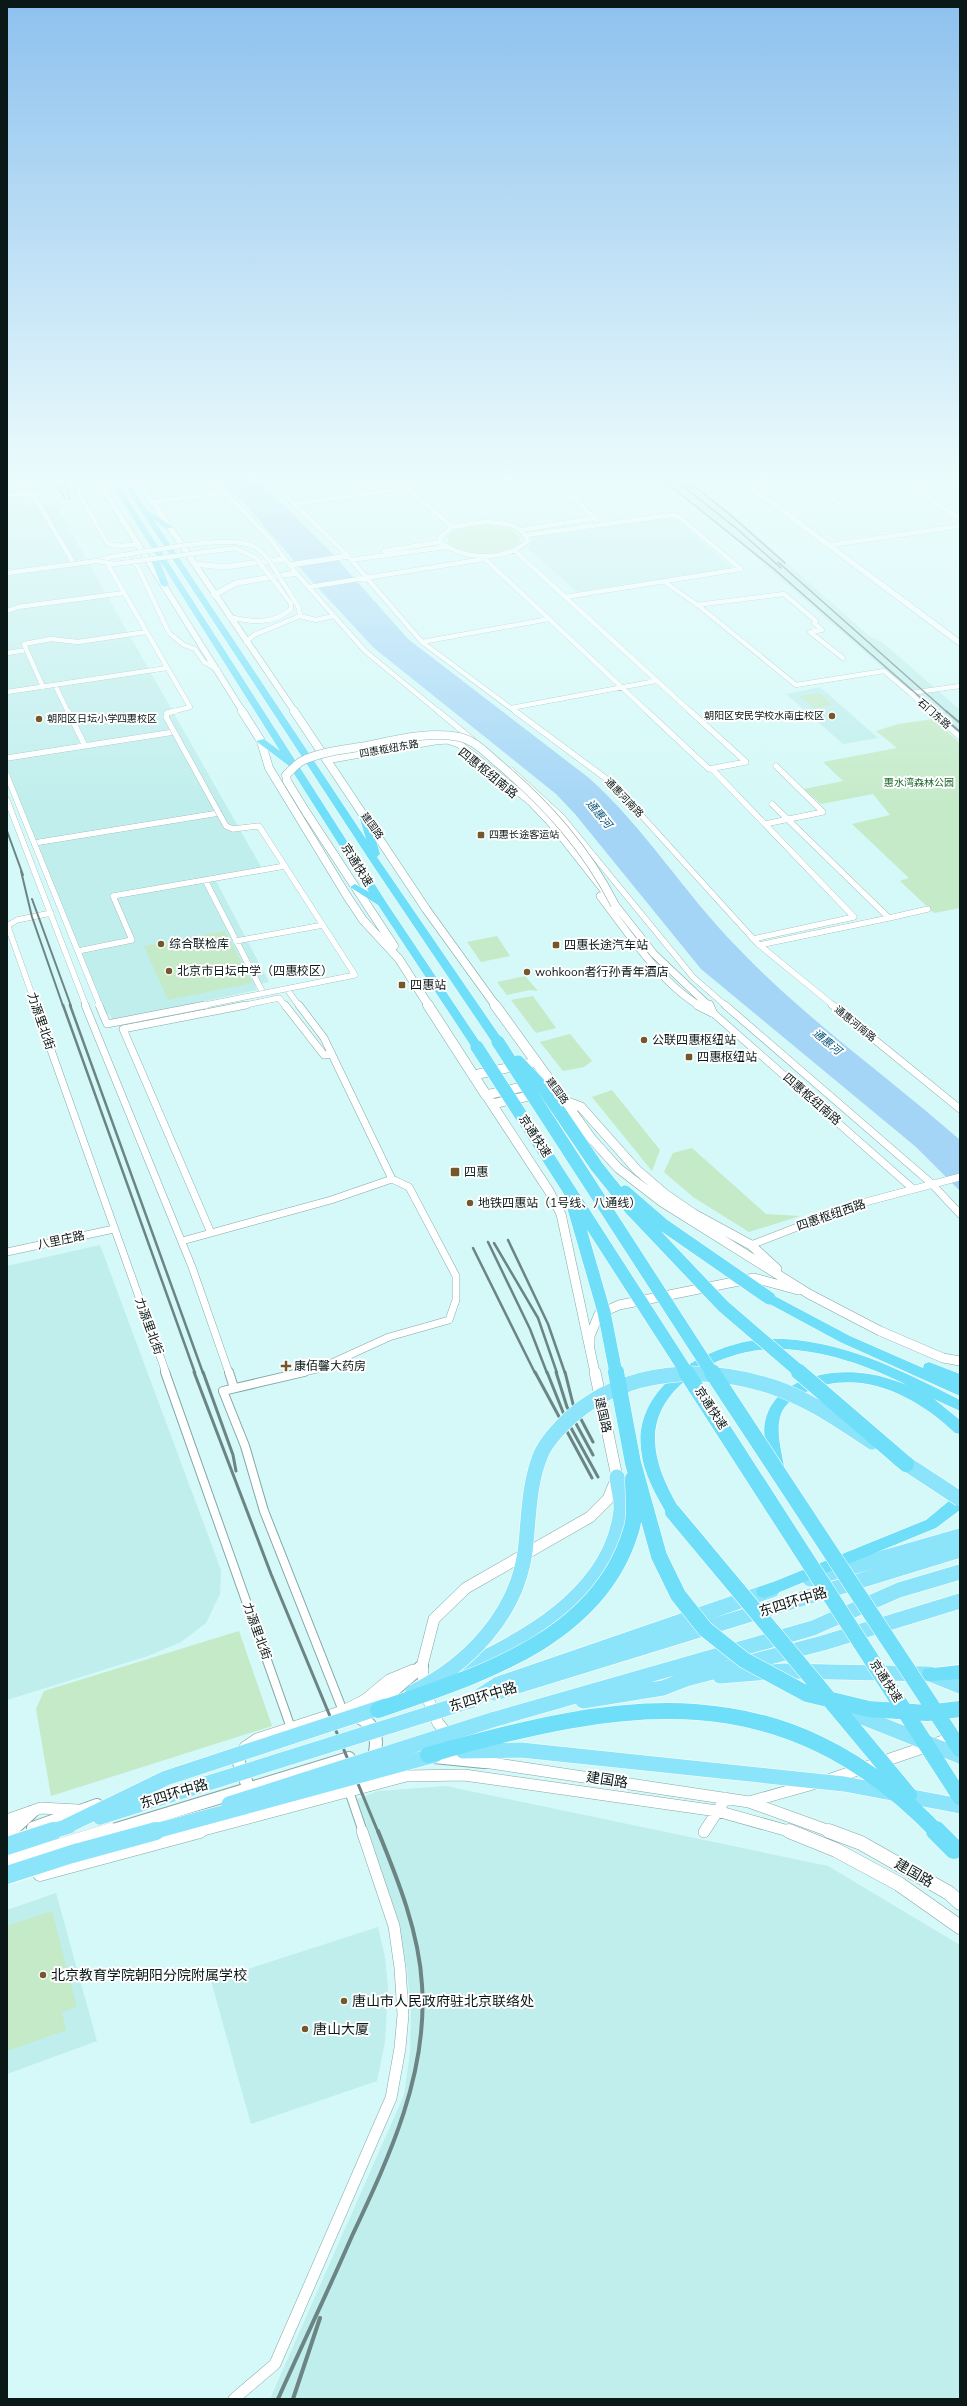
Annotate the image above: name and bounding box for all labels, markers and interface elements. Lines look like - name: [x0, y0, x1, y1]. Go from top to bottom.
- street label: 石门东路: [914, 696, 954, 732]
- place label: 朝阳区安民学校水南庄校区: [704, 709, 824, 723]
- marker: 朝阳区安民学校水南庄校区: [827, 711, 837, 721]
- place label: 朝阳区日坛小学四惠校区: [47, 712, 157, 726]
- marker: 朝阳区日坛小学四惠校区: [34, 714, 44, 724]
- street label: 四惠枢纽东路: [358, 737, 420, 761]
- street label: 四惠枢纽南路: [455, 744, 521, 802]
- street label: 通惠河南路: [602, 775, 646, 821]
- park label: 惠水湾森林公园: [884, 776, 954, 790]
- water label: 通惠河: [583, 797, 617, 833]
- street label: 建国路: [358, 810, 386, 842]
- place label: 四惠长途客运站: [489, 828, 559, 842]
- marker: 四惠长途客运站: [476, 830, 486, 840]
- street label: 京通快速: [337, 840, 377, 890]
- place label: 综合联检库: [169, 936, 229, 952]
- place label: 四惠长途汽车站: [564, 937, 648, 953]
- marker: 综合联检库: [156, 939, 166, 949]
- marker: 四惠长途汽车站: [551, 940, 561, 950]
- place label: 北京市日坛中学（四惠校区）: [177, 963, 333, 979]
- place label: wohkoon者行孙青年酒店: [535, 964, 669, 980]
- marker: 北京市日坛中学（四惠校区）: [164, 966, 174, 976]
- marker: wohkoon者行孙青年酒店: [522, 967, 532, 977]
- place label: 四惠站: [410, 977, 446, 993]
- marker: 四惠站: [397, 980, 407, 990]
- street label: 力源里北街: [24, 990, 58, 1052]
- street label: 通惠河南路: [831, 1003, 879, 1045]
- water label: 通惠河: [809, 1026, 846, 1059]
- place label: 公联四惠枢纽站: [652, 1032, 736, 1048]
- marker: 公联四惠枢纽站: [639, 1035, 649, 1045]
- place label: 四惠枢纽站: [697, 1049, 757, 1065]
- marker: 四惠枢纽站: [684, 1052, 694, 1062]
- street label: 四惠枢纽南路: [780, 1069, 844, 1129]
- street label: 建国路: [543, 1075, 571, 1107]
- street label: 京通快速: [515, 1112, 555, 1160]
- place label: 四惠: [464, 1164, 488, 1180]
- marker: 四惠: [449, 1166, 461, 1178]
- place label: 地铁四惠站（1号线、八通线）: [478, 1195, 641, 1211]
- street label: 四惠枢纽西路: [794, 1196, 868, 1234]
- marker: 地铁四惠站（1号线、八通线）: [465, 1198, 475, 1208]
- street label: 八里庄路: [36, 1227, 86, 1253]
- street label: 力源里北街: [131, 1295, 167, 1357]
- place label: 康佰馨大药房: [294, 1358, 366, 1374]
- marker: 康佰馨大药房: [281, 1361, 291, 1371]
- street label: 京通快速: [691, 1384, 731, 1432]
- street label: 建国路: [591, 1396, 615, 1434]
- street label: 东四环中路: [757, 1583, 829, 1621]
- street label: 力源里北街: [239, 1600, 275, 1662]
- street label: 京通快速: [866, 1657, 906, 1705]
- street label: 东四环中路: [447, 1678, 519, 1716]
- street label: 建国路: [585, 1767, 629, 1793]
- street label: 东四环中路: [138, 1775, 210, 1813]
- street label: 建国路: [891, 1854, 937, 1892]
- place label: 北京教育学院朝阳分院附属学校: [51, 1966, 247, 1985]
- marker: 北京教育学院朝阳分院附属学校: [38, 1970, 48, 1980]
- place label: 唐山市人民政府驻北京联络处: [352, 1992, 534, 2011]
- marker: 唐山市人民政府驻北京联络处: [339, 1996, 349, 2006]
- place label: 唐山大厦: [313, 2020, 369, 2039]
- marker: 唐山大厦: [300, 2024, 310, 2034]

